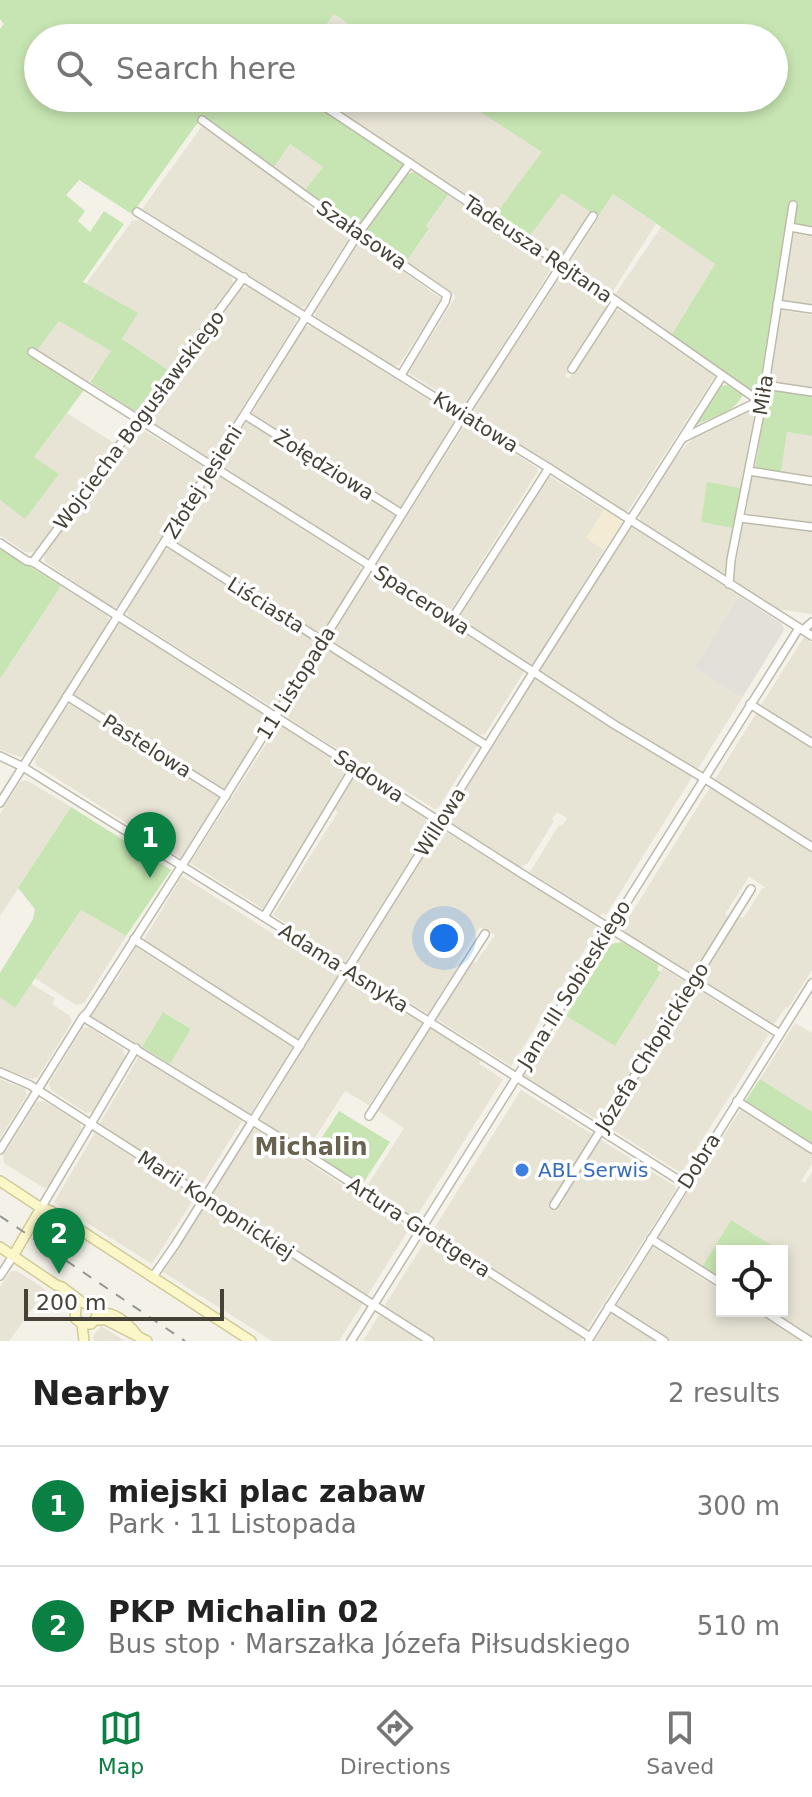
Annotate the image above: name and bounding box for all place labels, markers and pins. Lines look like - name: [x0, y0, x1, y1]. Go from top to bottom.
- pin: 1: [124, 812, 176, 878]
- place label: ABL Serwis: [538, 1158, 648, 1182]
- marker: ABL Serwis: [513, 1161, 531, 1179]
- pin: 2: [33, 1208, 85, 1274]

